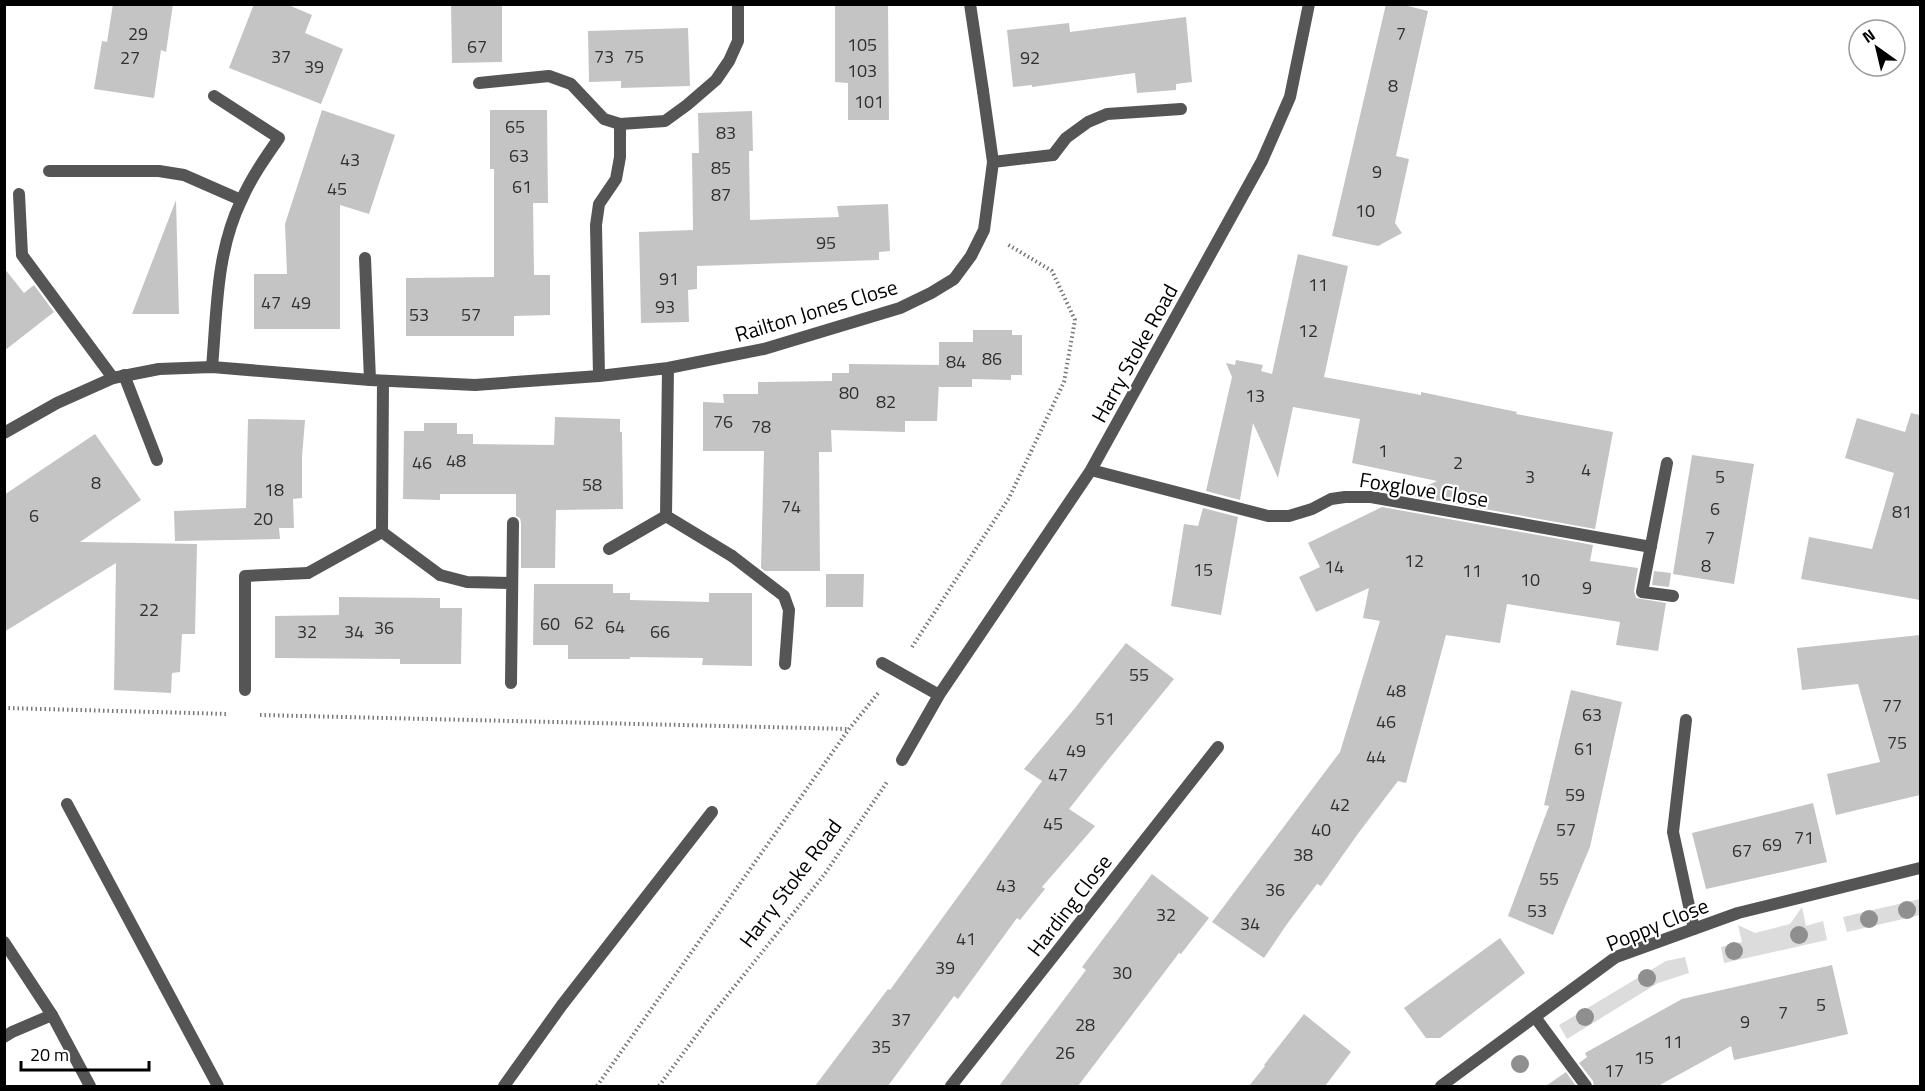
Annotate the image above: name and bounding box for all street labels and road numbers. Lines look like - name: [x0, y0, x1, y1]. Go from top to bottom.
- street label: Railton Jones Close: [731, 270, 901, 350]
- street label: Harry Stoke Road: [1083, 278, 1185, 428]
- street label: Foxglove Close: [1357, 463, 1491, 515]
- street label: Harry Stoke Road: [731, 812, 849, 954]
- street label: Harding Close: [1019, 847, 1119, 963]
- street label: Poppy Close: [1601, 889, 1713, 959]

